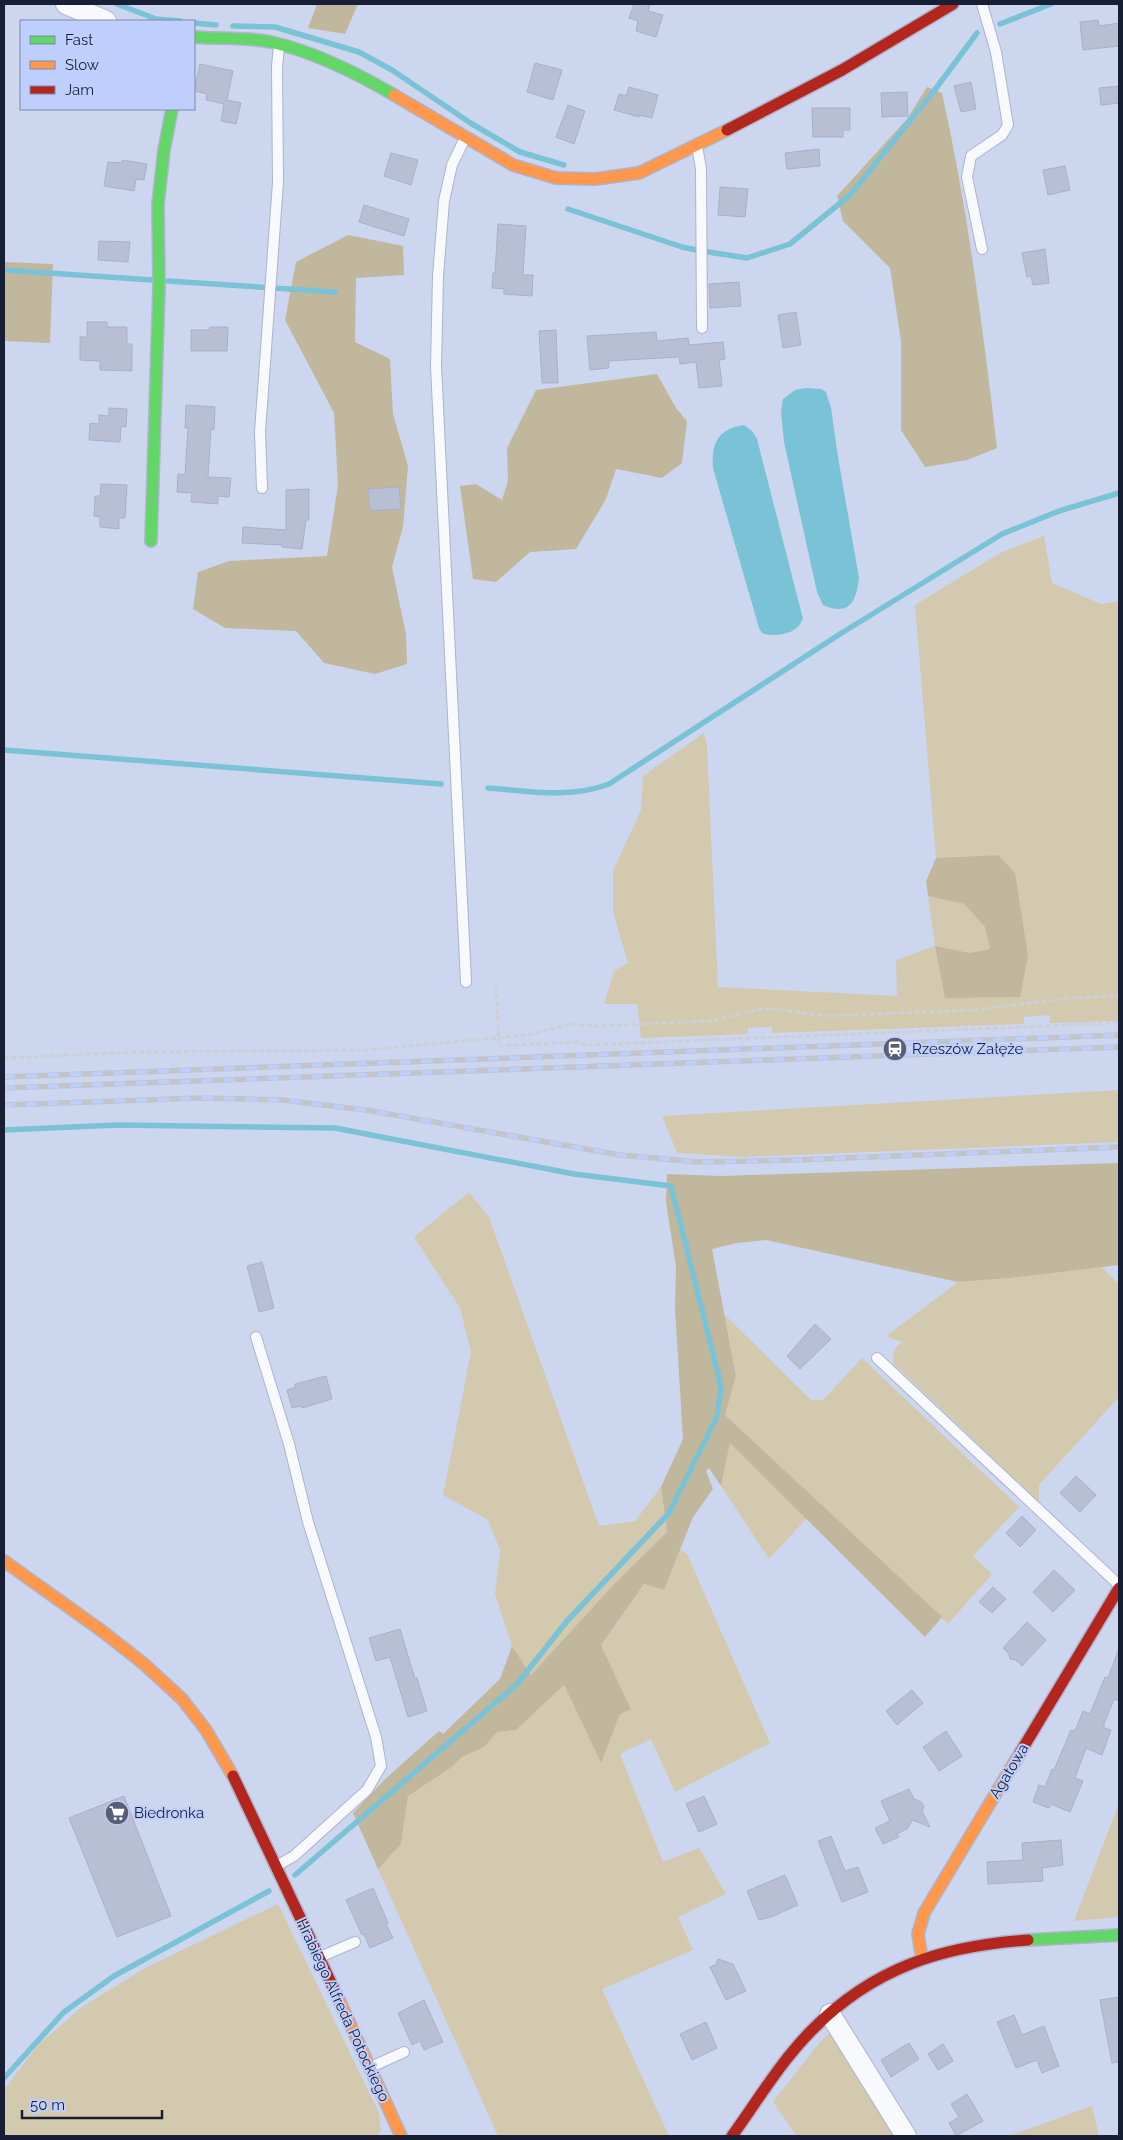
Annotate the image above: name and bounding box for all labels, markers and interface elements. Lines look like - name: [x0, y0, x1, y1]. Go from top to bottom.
- legend: [20, 20, 195, 110]
- text: Fast: [65, 31, 93, 49]
- text: Slow: [65, 56, 99, 74]
- text: Jam: [65, 81, 94, 99]
- station icon: Rzeszów Załęże: [882, 1036, 908, 1062]
- place label: Rzeszów Załęże: [912, 1040, 1023, 1058]
- street label: Agatowa: [986, 1740, 1032, 1802]
- supermarket icon: Biedronka: [104, 1800, 130, 1826]
- place label: Biedronka: [134, 1804, 204, 1822]
- street label: Hrabiego Alfreda Potockiego: [293, 1916, 393, 2104]
- scale bar: [22, 2088, 162, 2120]
- text: 50 m: [30, 2096, 65, 2114]

